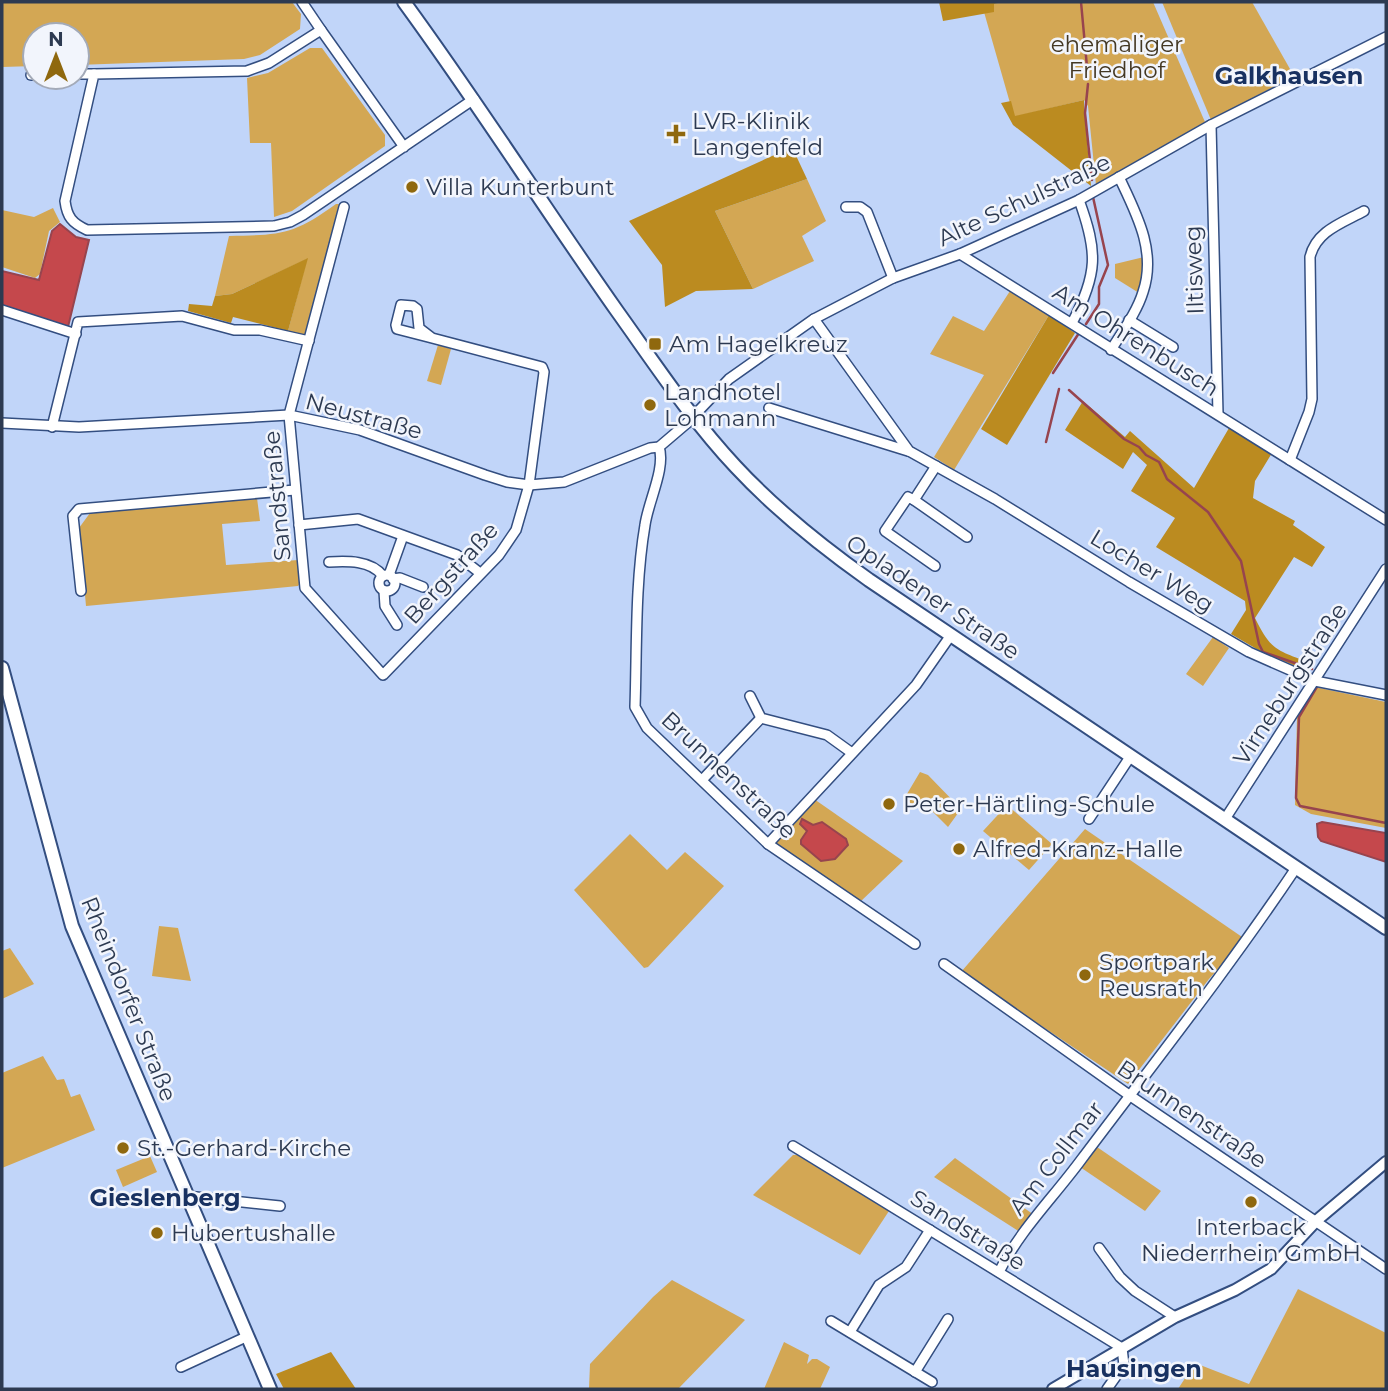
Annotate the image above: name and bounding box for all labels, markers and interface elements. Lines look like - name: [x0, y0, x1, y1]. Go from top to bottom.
- north arrow: [21, 21, 91, 91]
- text: N: [48, 28, 64, 51]
- park label: ehemaliger Friedhof: [1051, 30, 1183, 84]
- district label: Galkhausen: [1215, 61, 1363, 90]
- place label: LVR-Klinik Langenfeld: [692, 107, 823, 161]
- marker: LVR-Klinik Langenfeld: [666, 124, 686, 144]
- street label: Alte Schulstraße: [933, 148, 1115, 252]
- place label: Villa Kunterbunt: [426, 173, 615, 201]
- marker: Villa Kunterbunt: [404, 179, 420, 195]
- street label: Iltisweg: [1178, 225, 1210, 315]
- street label: Am Ohrenbusch: [1048, 278, 1224, 402]
- place label: Am Hagelkreuz: [669, 330, 848, 358]
- marker: Am Hagelkreuz: [647, 336, 663, 352]
- place label: Landhotel Lohmann: [664, 378, 781, 432]
- street label: Neustraße: [303, 387, 425, 445]
- marker: Landhotel Lohmann: [642, 397, 658, 413]
- street label: Sandstraße: [257, 430, 297, 562]
- street label: Bergstraße: [398, 516, 504, 630]
- street label: Locher Weg: [1085, 523, 1219, 619]
- street label: Opladener Straße: [841, 529, 1025, 665]
- street label: Virneburgstraße: [1227, 598, 1353, 770]
- street label: Brunnenstraße: [656, 705, 802, 845]
- place label: Peter-Härtling-Schule: [903, 790, 1155, 818]
- marker: Peter-Härtling-Schule: [881, 796, 897, 812]
- place label: Alfred-Kranz-Halle: [973, 835, 1183, 863]
- marker: Alfred-Kranz-Halle: [951, 841, 967, 857]
- street label: Rheindorfer Straße: [75, 893, 183, 1105]
- place label: Sportpark Reusrath: [1099, 948, 1214, 1002]
- marker: Sportpark Reusrath: [1077, 967, 1093, 983]
- street label: Brunnenstraße: [1112, 1054, 1272, 1174]
- street label: Am Collmar: [1003, 1096, 1109, 1220]
- place label: St.-Gerhard-Kirche: [137, 1134, 351, 1162]
- marker: St.-Gerhard-Kirche: [115, 1140, 131, 1156]
- district label: Gieslenberg: [89, 1183, 241, 1212]
- street label: Sandstraße: [905, 1184, 1031, 1276]
- marker: Interback Niederrhein GmbH: [1243, 1194, 1259, 1210]
- place label: Interback Niederrhein GmbH: [1141, 1213, 1361, 1267]
- place label: Hubertushalle: [171, 1219, 336, 1247]
- marker: Hubertushalle: [149, 1225, 165, 1241]
- district label: Hausingen: [1066, 1354, 1202, 1383]

